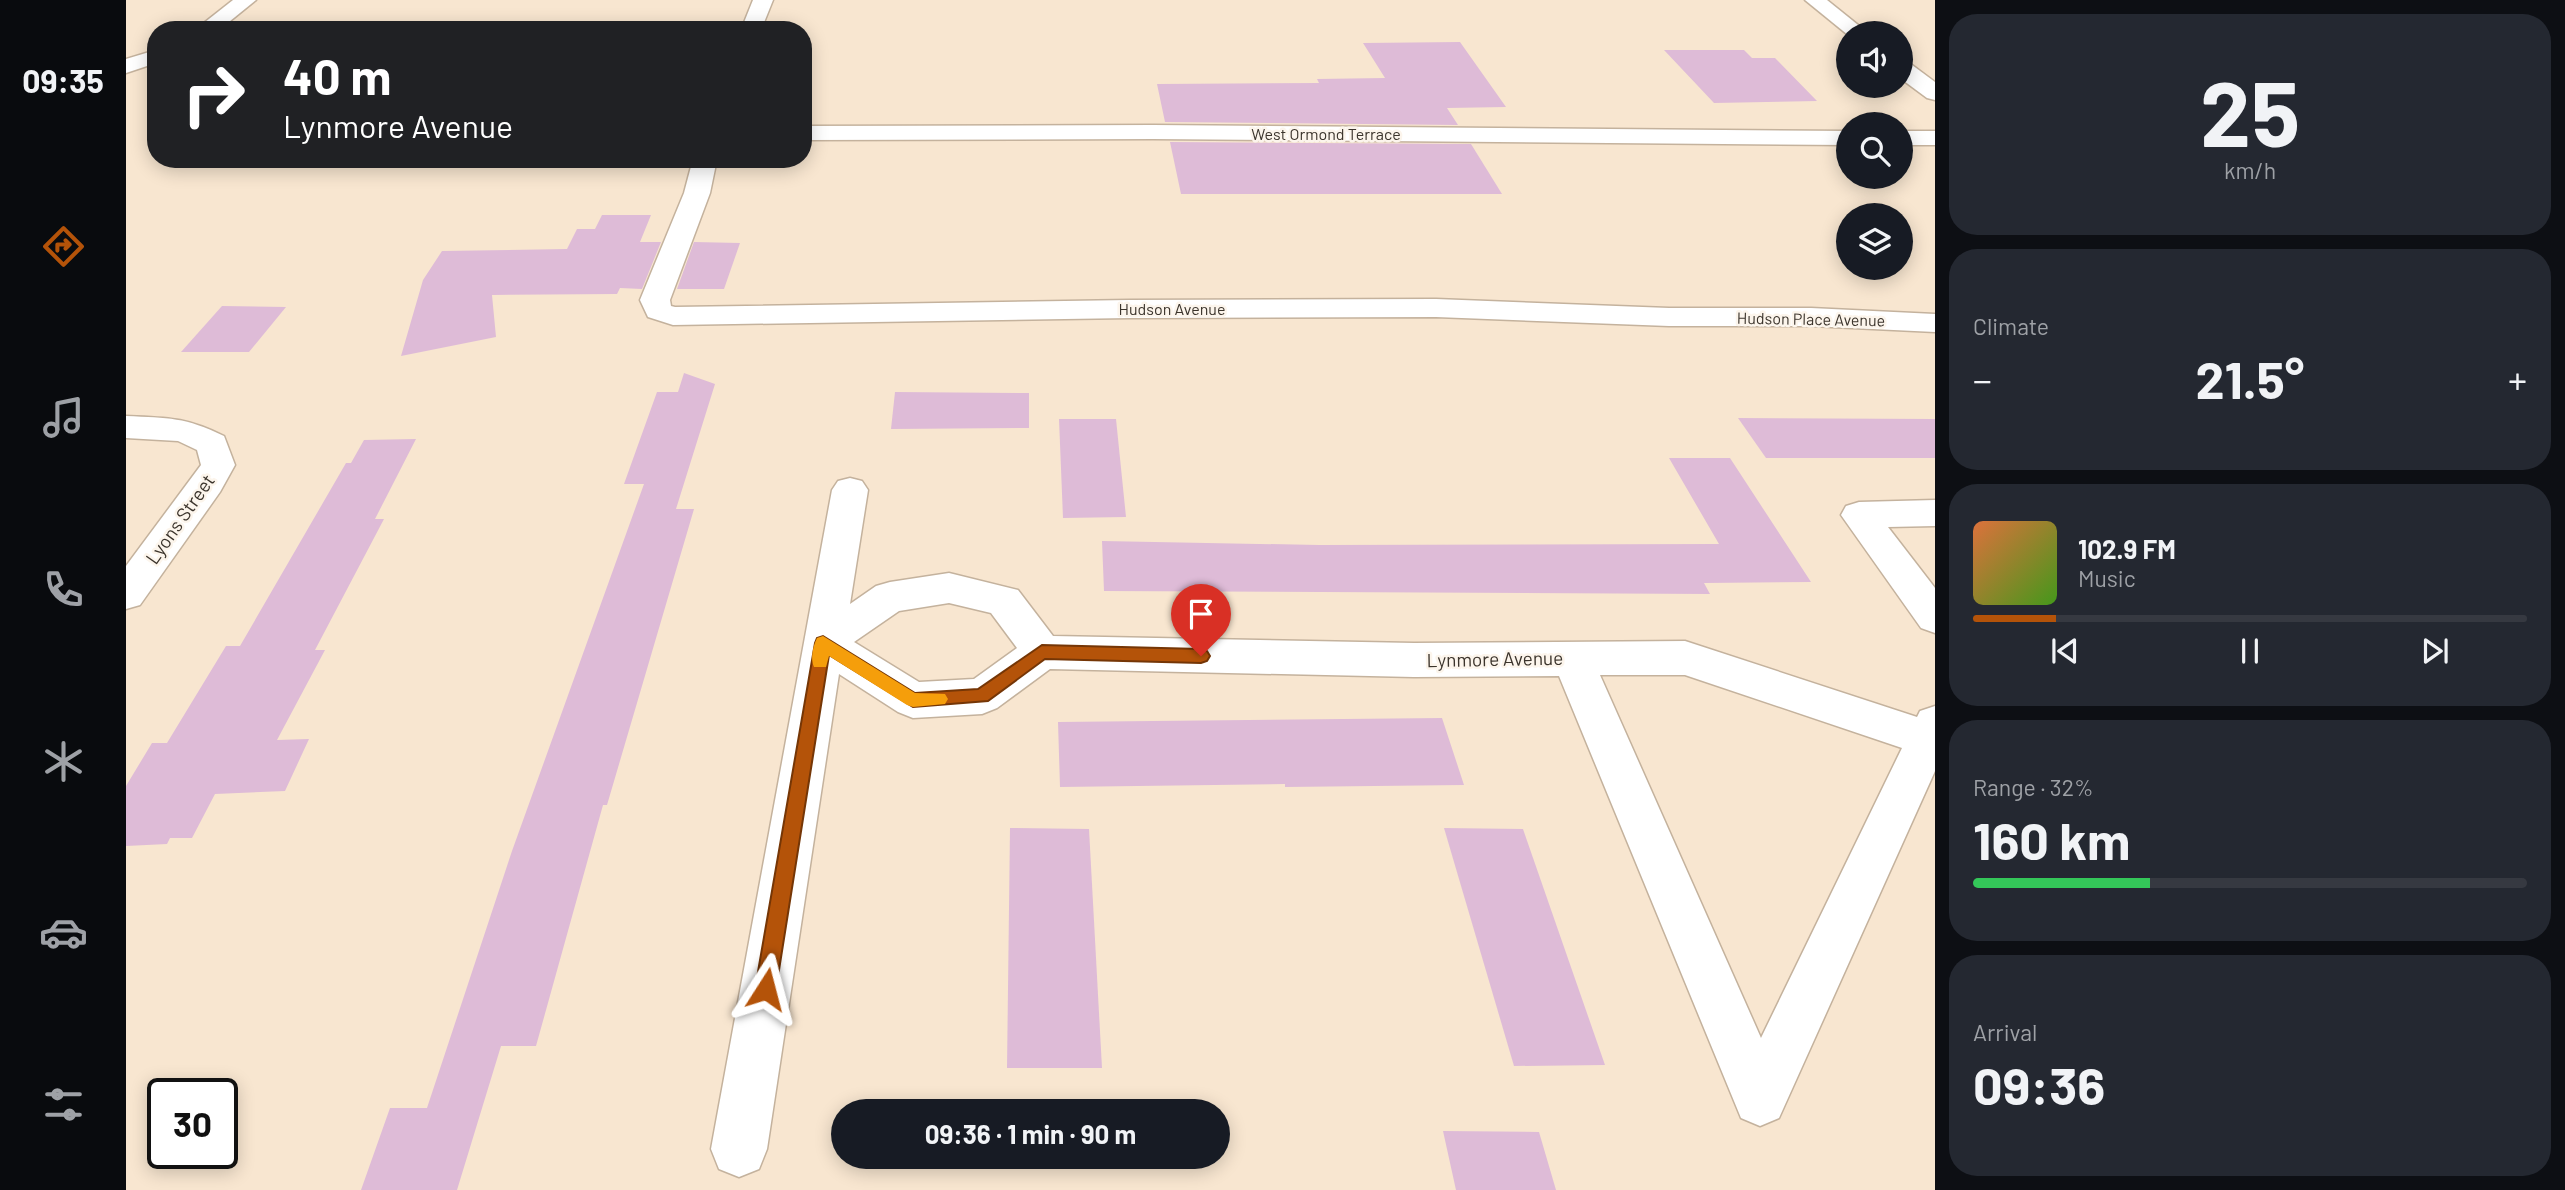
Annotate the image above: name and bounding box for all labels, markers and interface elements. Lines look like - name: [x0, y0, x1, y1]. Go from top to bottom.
- map controls: [1836, 21, 1913, 280]
- button: sound: [1836, 21, 1913, 98]
- text: 40 m: [283, 46, 391, 105]
- icon: right: [168, 49, 259, 140]
- text: 25: [2200, 56, 2300, 165]
- text: 09:35: [22, 61, 104, 99]
- text: Lynmore Avenue: [283, 106, 513, 144]
- button: search: [1836, 112, 1913, 189]
- street label: West Ormond Terrace: [1251, 124, 1401, 143]
- text: km/h: [2224, 156, 2276, 184]
- button: layers: [1836, 203, 1913, 280]
- icon: directions: [39, 222, 88, 271]
- street label: Hudson Avenue: [1119, 299, 1225, 318]
- street label: Hudson Place Avenue: [1737, 308, 1885, 329]
- text: Climate: [1973, 312, 2049, 340]
- text: 21.5°: [2196, 347, 2304, 409]
- text: −: [1973, 356, 1992, 402]
- text: +: [2508, 356, 2527, 402]
- icon: music: [39, 393, 88, 442]
- street label: Lyons Street: [140, 469, 219, 568]
- text: 102.9 FM: [2078, 533, 2176, 564]
- text: Music: [2078, 564, 2136, 592]
- icon: phone: [39, 565, 88, 614]
- pin: [1171, 584, 1231, 656]
- icon: arrive: [1182, 595, 1220, 633]
- icon: previous: [2046, 632, 2084, 670]
- icon: pause: [2231, 632, 2269, 670]
- icon: next: [2416, 632, 2454, 670]
- street label: Lynmore Avenue: [1426, 646, 1564, 671]
- icon: climate: [39, 737, 88, 786]
- text: Range · 32%: [1973, 773, 2094, 801]
- text: 160 km: [1973, 808, 2131, 870]
- icon: car: [39, 908, 88, 957]
- position arrow: [729, 952, 803, 1026]
- text: Arrival: [1973, 1018, 2037, 1046]
- text: 09:36: [1973, 1053, 2105, 1115]
- speed limit sign: 30: [147, 1078, 238, 1169]
- icon: filters: [39, 1080, 88, 1129]
- text: 09:36 · 1 min · 90 m: [925, 1118, 1136, 1149]

